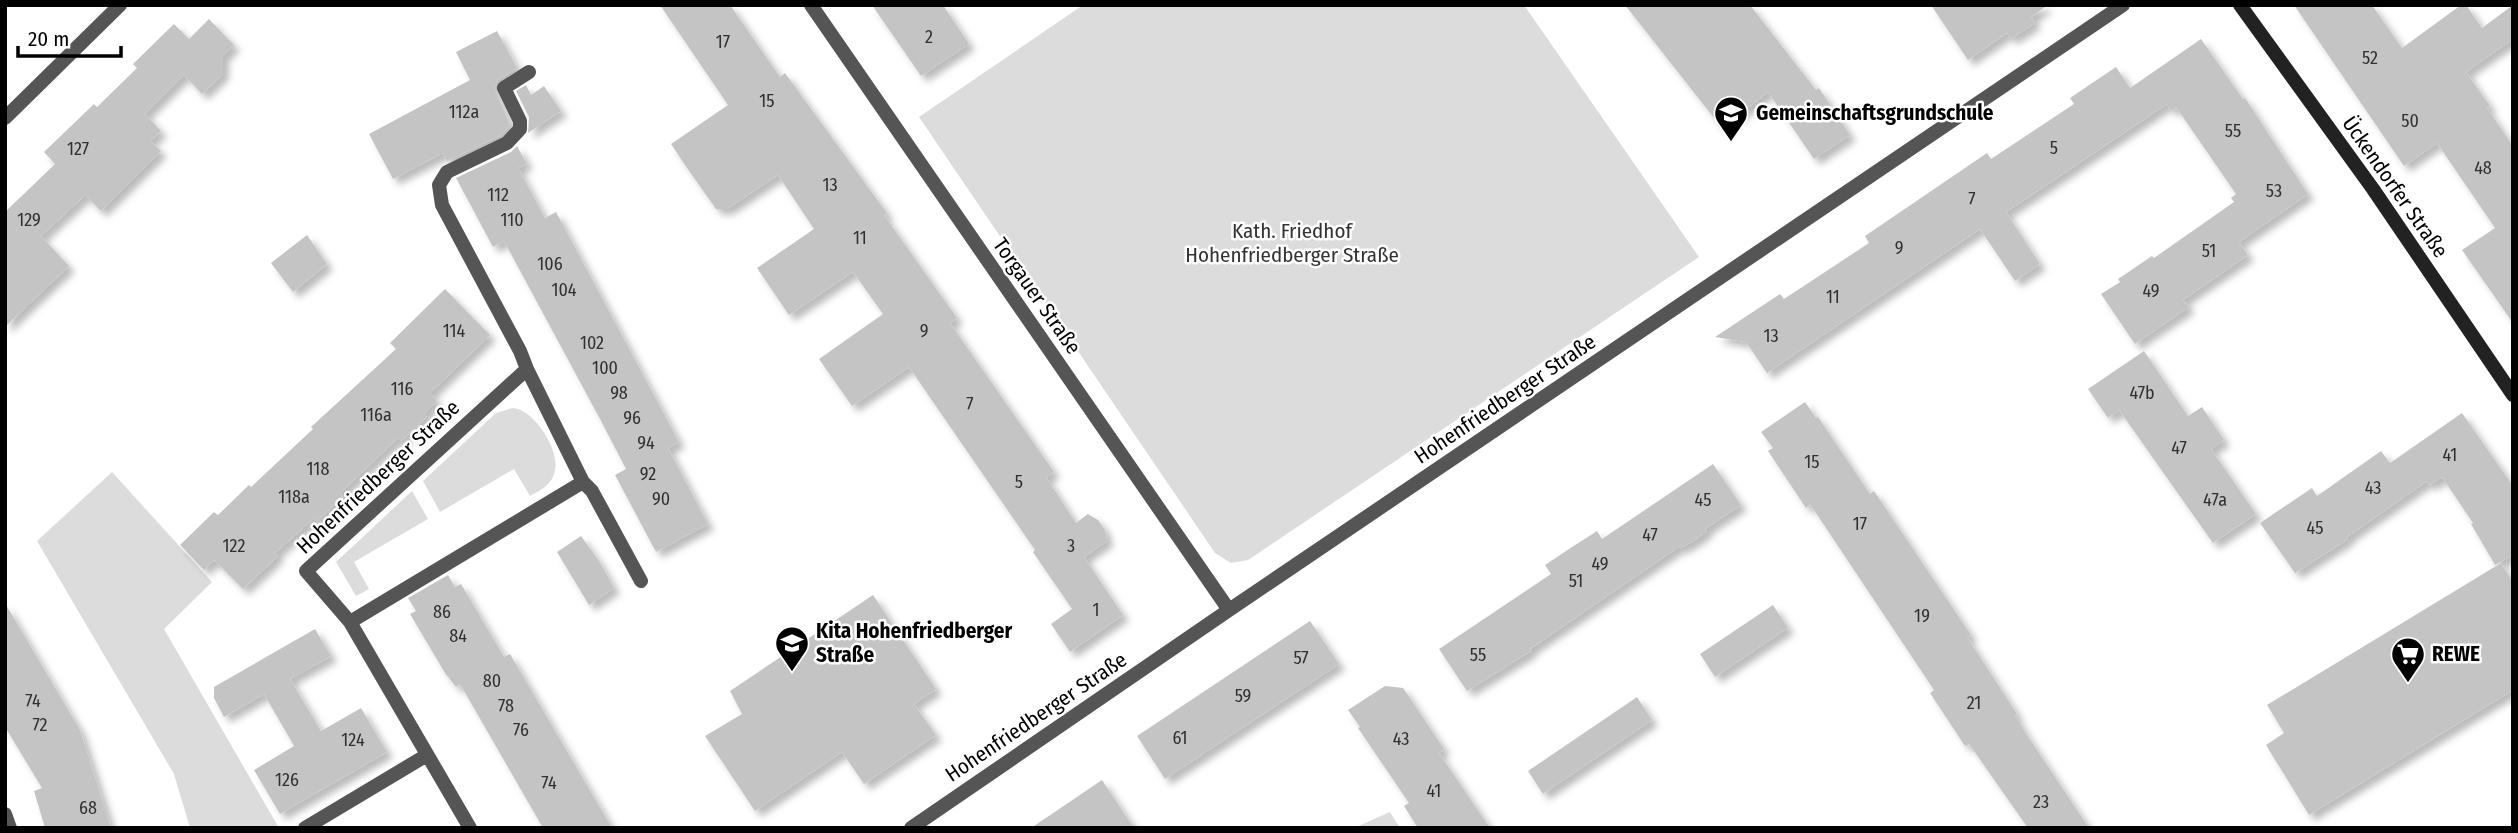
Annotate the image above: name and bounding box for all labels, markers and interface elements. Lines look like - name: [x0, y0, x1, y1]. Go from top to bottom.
- scale bar: [18, 14, 121, 58]
- text: 20 m: [28, 26, 69, 52]
- house number: 2: [925, 26, 933, 48]
- house number: 17: [716, 31, 730, 53]
- house number: 52: [2362, 47, 2378, 69]
- house number: 15: [759, 90, 775, 112]
- school or university icon: Gemeinschaftsgrundschule: [1712, 94, 1750, 143]
- place label: Gemeinschaftsgrundschule: [1756, 100, 1994, 126]
- house number: 112a: [449, 101, 479, 123]
- house number: 50: [2401, 110, 2419, 132]
- street label: Ückendorfer Straße: [2337, 111, 2453, 263]
- house number: 55: [2225, 120, 2241, 142]
- house number: 5: [2050, 137, 2058, 159]
- house number: 127: [67, 138, 89, 160]
- house number: 48: [2474, 157, 2492, 179]
- house number: 13: [822, 174, 838, 196]
- house number: 53: [2266, 180, 2282, 202]
- house number: 112: [487, 184, 509, 206]
- house number: 7: [1968, 188, 1976, 210]
- house number: 129: [17, 209, 41, 231]
- house number: 110: [500, 209, 524, 231]
- park label: Kath. Friedhof Hohenfriedberger Straße: [1185, 218, 1399, 268]
- house number: 11: [853, 227, 867, 249]
- street label: Torgauer Straße: [987, 233, 1087, 359]
- house number: 9: [1895, 237, 1903, 259]
- house number: 51: [2202, 240, 2216, 262]
- house number: 106: [537, 253, 563, 275]
- house number: 104: [551, 279, 577, 301]
- house number: 49: [2142, 280, 2160, 302]
- house number: 11: [1826, 286, 1840, 308]
- house number: 114: [443, 320, 466, 342]
- house number: 9: [920, 320, 928, 342]
- house number: 13: [1763, 325, 1779, 347]
- street label: Hohenfriedberger Straße: [1409, 329, 1601, 469]
- house number: 102: [580, 332, 604, 354]
- house number: 100: [592, 357, 618, 379]
- house number: 116: [391, 378, 413, 400]
- house number: 98: [610, 382, 628, 404]
- house number: 47b: [2129, 382, 2155, 404]
- house number: 7: [966, 393, 974, 415]
- street label: Hohenfriedberger Straße: [291, 395, 465, 559]
- house number: 116a: [360, 404, 392, 426]
- house number: 96: [623, 407, 641, 429]
- house number: 94: [637, 432, 655, 454]
- house number: 47: [2171, 437, 2187, 459]
- house number: 41: [2443, 444, 2457, 466]
- house number: 15: [1804, 451, 1820, 473]
- house number: 118: [307, 458, 329, 480]
- house number: 92: [640, 463, 656, 485]
- house number: 5: [1015, 471, 1023, 493]
- house number: 43: [2365, 477, 2381, 499]
- house number: 118a: [278, 486, 310, 508]
- house number: 90: [652, 488, 670, 510]
- house number: 45: [1695, 489, 1711, 511]
- house number: 47a: [2203, 489, 2227, 511]
- house number: 17: [1853, 513, 1867, 535]
- house number: 45: [2307, 517, 2323, 539]
- house number: 47: [1642, 524, 1658, 546]
- house number: 122: [223, 535, 246, 557]
- house number: 3: [1067, 535, 1075, 557]
- house number: 49: [1591, 553, 1609, 575]
- house number: 51: [1569, 570, 1583, 592]
- house number: 1: [1092, 599, 1100, 621]
- house number: 86: [433, 601, 451, 623]
- house number: 19: [1914, 605, 1930, 627]
- place label: Kita Hohenfriedberger Straße: [816, 618, 1012, 668]
- school or university icon: Kita Hohenfriedberger Straße: [773, 624, 811, 673]
- house number: 84: [449, 625, 467, 647]
- supermarket icon: REWE: [2389, 635, 2427, 684]
- place label: REWE: [2432, 641, 2480, 667]
- house number: 55: [1470, 644, 1486, 666]
- street label: Hohenfriedberger Straße: [940, 647, 1132, 787]
- house number: 57: [1293, 647, 1309, 669]
- house number: 80: [483, 670, 501, 692]
- house number: 59: [1235, 685, 1251, 707]
- house number: 74: [25, 690, 41, 712]
- house number: 21: [1967, 692, 1981, 714]
- house number: 78: [498, 695, 514, 717]
- house number: 72: [32, 714, 48, 736]
- house number: 76: [513, 719, 529, 741]
- house number: 61: [1172, 727, 1188, 749]
- house number: 43: [1393, 728, 1409, 750]
- house number: 124: [341, 729, 365, 751]
- house number: 126: [275, 769, 299, 791]
- house number: 74: [541, 772, 557, 794]
- house number: 41: [1427, 780, 1441, 802]
- house number: 23: [2033, 791, 2049, 813]
- house number: 68: [79, 797, 97, 819]

